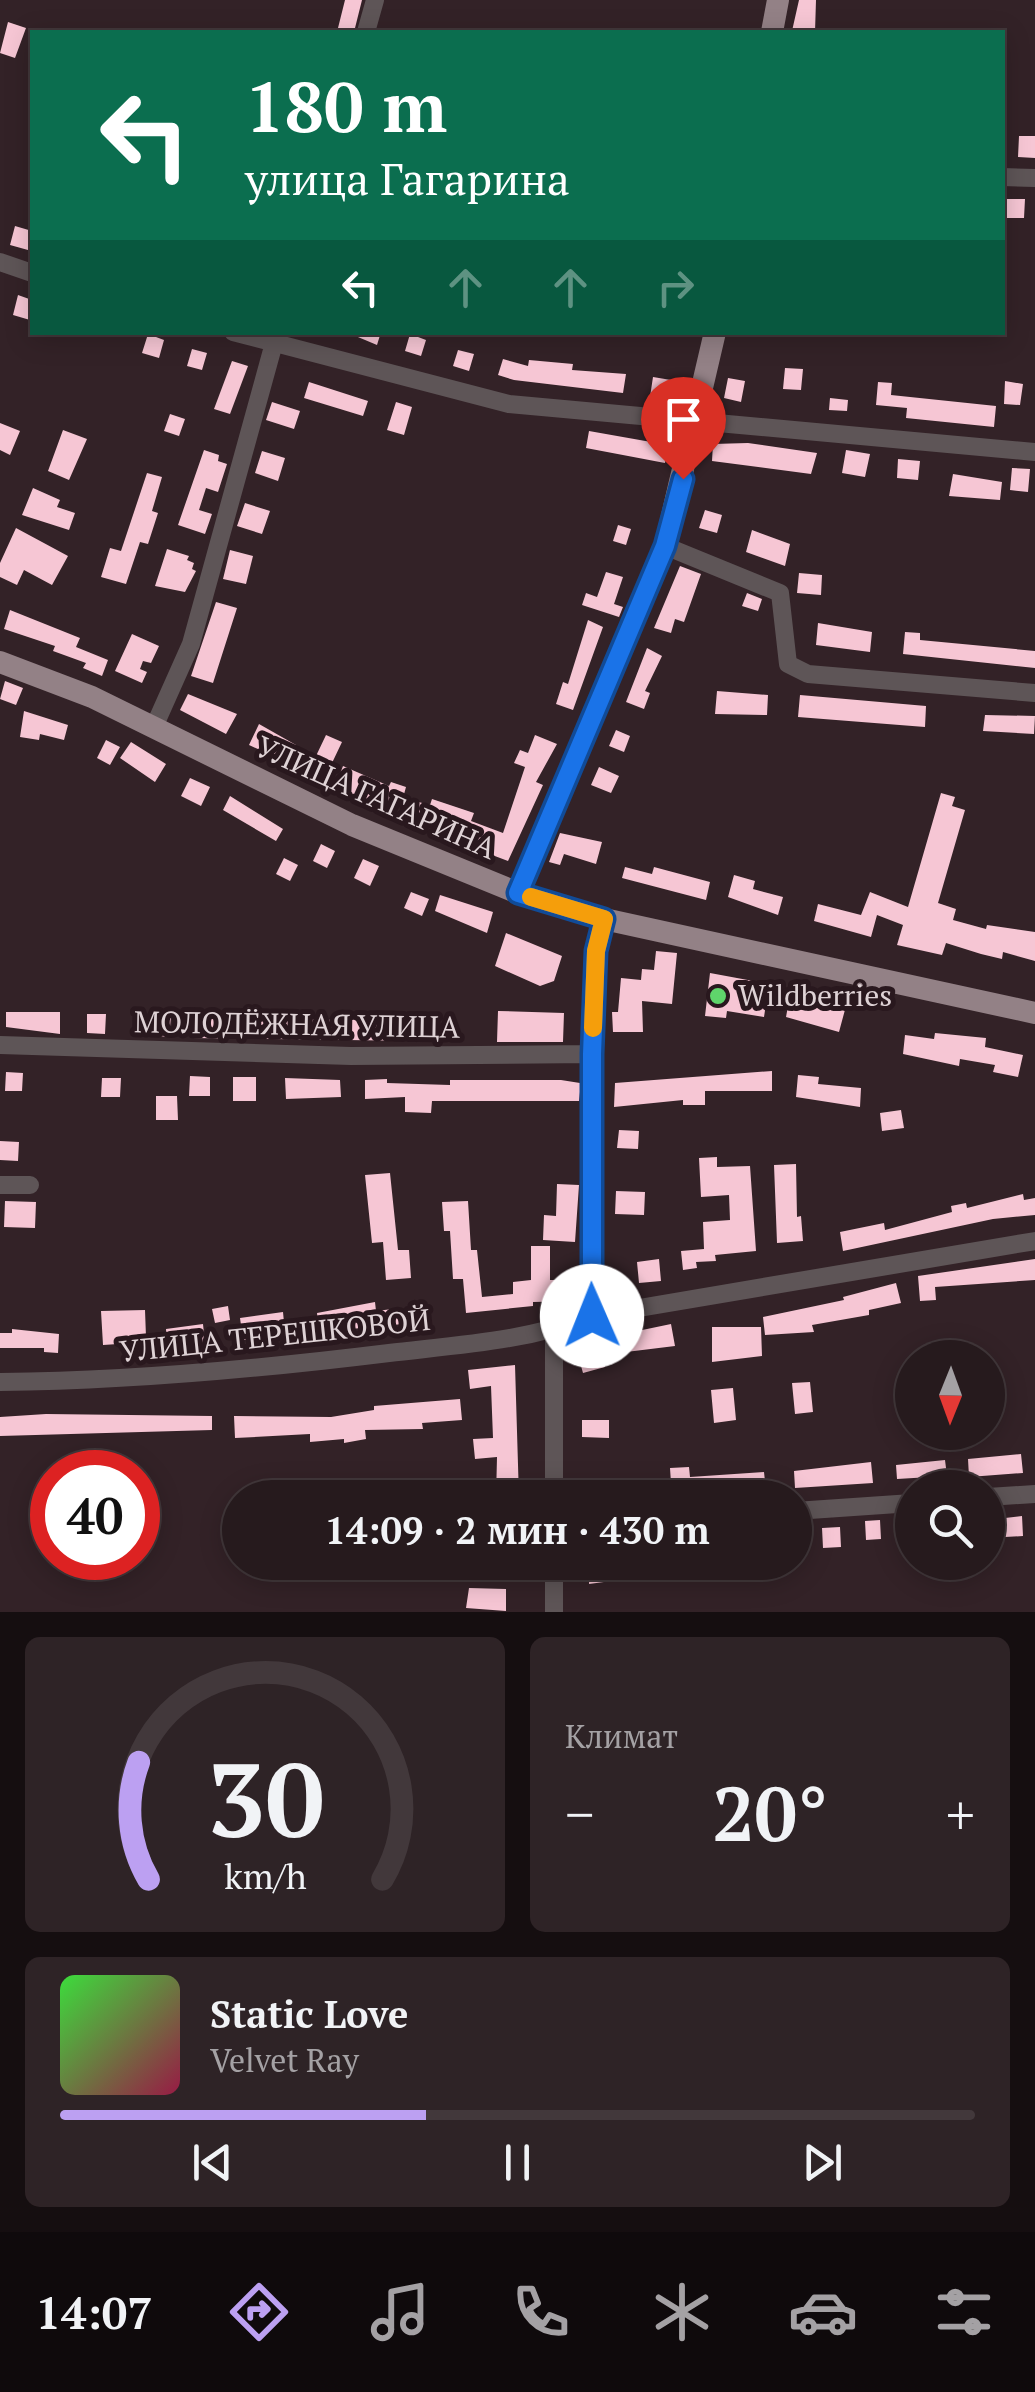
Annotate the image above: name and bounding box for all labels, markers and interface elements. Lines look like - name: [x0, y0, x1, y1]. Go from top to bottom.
- text: 180 m: [245, 59, 447, 152]
- icon: left: [80, 70, 210, 200]
- text: улица Гагарина: [245, 148, 570, 208]
- icon: left: [333, 260, 388, 315]
- icon: ahead: [438, 260, 493, 315]
- icon: ahead: [543, 260, 598, 315]
- icon: right: [648, 260, 703, 315]
- pin: [641, 377, 726, 480]
- icon: arrive: [656, 392, 711, 447]
- street label: УЛИЦА ГАГАРИНА: [250, 726, 503, 868]
- place label: Wildberries: [738, 975, 892, 1015]
- marker: Wildberries: [707, 985, 729, 1007]
- street label: МОЛОДЁЖНАЯ УЛИЦА: [134, 1001, 461, 1047]
- position arrow: [540, 1264, 644, 1368]
- street label: УЛИЦА ТЕРЕШКОВОЙ: [117, 1299, 432, 1371]
- north arrow: [895, 1340, 1005, 1450]
- map controls: [895, 1340, 1005, 1580]
- speed limit sign: 40: [30, 1450, 160, 1580]
- button: search: [895, 1470, 1005, 1580]
- text: 14:09 · 2 мин · 430 m: [324, 1505, 710, 1555]
- text: Климат: [565, 1715, 678, 1757]
- text: 30: [206, 1729, 324, 1867]
- text: 20°: [712, 1763, 828, 1862]
- text: −: [565, 1777, 594, 1850]
- text: +: [946, 1777, 975, 1850]
- text: km/h: [224, 1852, 306, 1899]
- text: Static Love: [210, 1989, 408, 2039]
- text: Velvet Ray: [210, 2039, 359, 2081]
- icon: previous: [185, 2135, 240, 2190]
- icon: pause: [490, 2135, 545, 2190]
- icon: next: [795, 2135, 850, 2190]
- icon: directions: [224, 2277, 294, 2347]
- icon: music: [365, 2277, 435, 2347]
- icon: phone: [506, 2277, 576, 2347]
- icon: climate: [647, 2277, 717, 2347]
- icon: car: [788, 2277, 858, 2347]
- icon: filters: [929, 2277, 999, 2347]
- text: 14:07: [36, 2282, 153, 2342]

